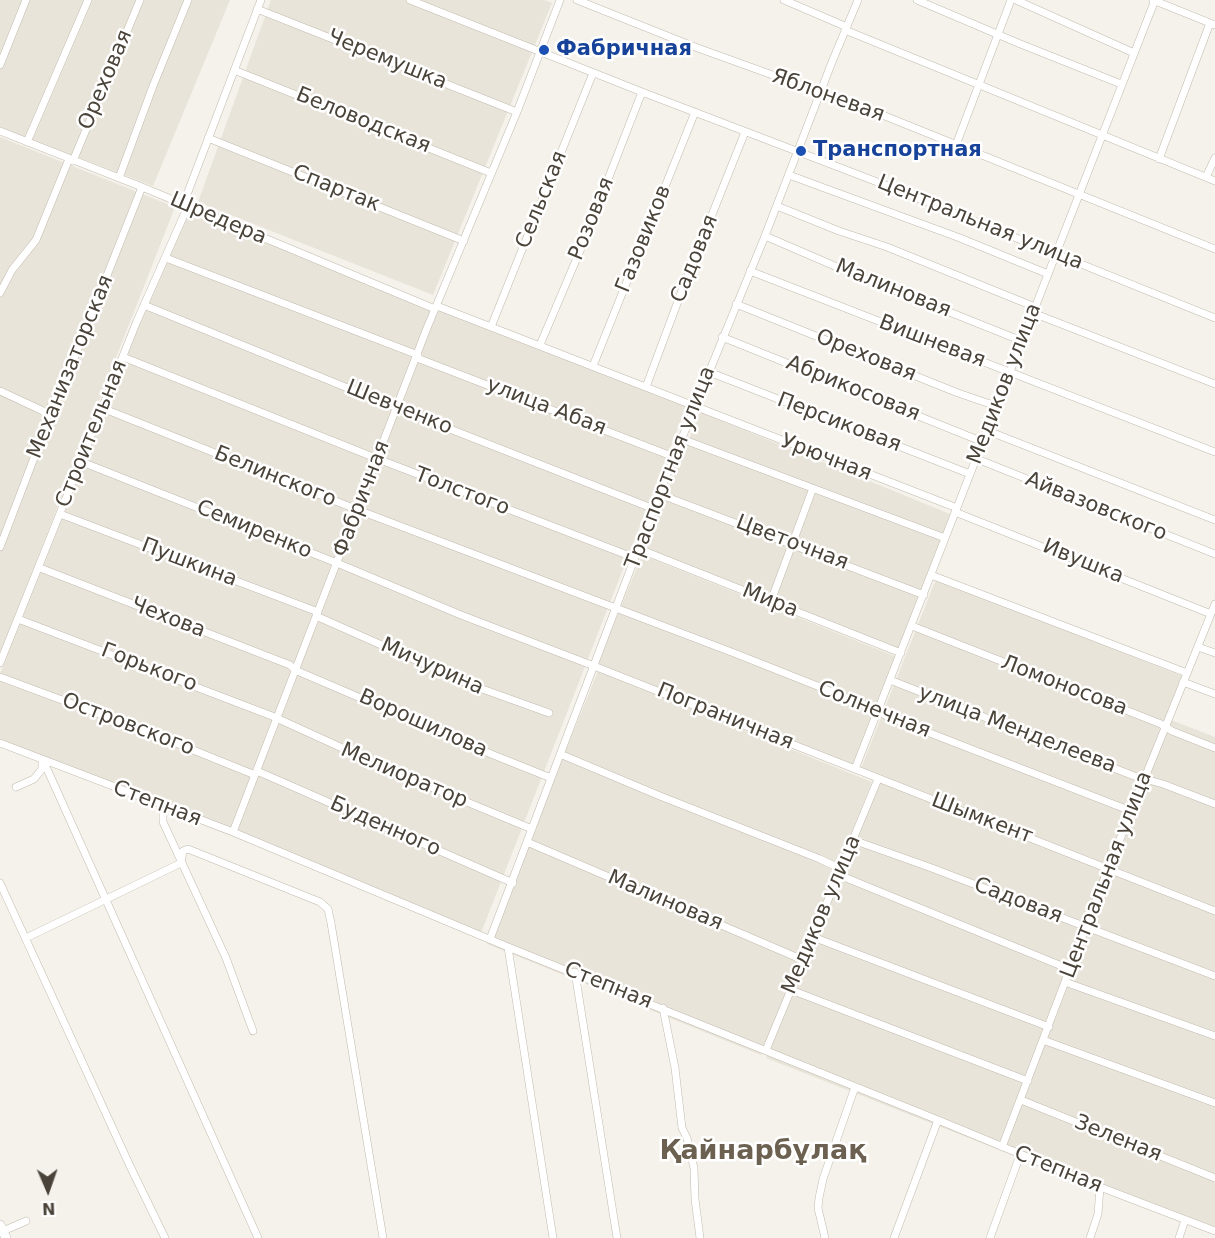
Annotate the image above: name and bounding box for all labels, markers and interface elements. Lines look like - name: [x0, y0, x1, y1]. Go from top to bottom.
- street label: Черемушка: [324, 25, 450, 95]
- street label: Ореховая: [74, 26, 138, 134]
- place label: Фабричная: [556, 37, 692, 63]
- marker: Фабричная: [537, 43, 551, 57]
- street label: Яблоневая: [768, 64, 888, 128]
- street label: Беловодская: [292, 83, 434, 159]
- place label: Транспортная: [813, 138, 982, 164]
- marker: Транспортная: [794, 144, 808, 158]
- street label: Сельская: [511, 147, 573, 253]
- street label: Спартак: [288, 160, 384, 218]
- street label: Центральная улица: [873, 170, 1087, 276]
- street label: Розовая: [564, 174, 620, 264]
- street label: Газовиков: [611, 182, 677, 296]
- street label: Шредера: [166, 187, 270, 251]
- street label: Садовая: [666, 211, 724, 307]
- street label: Малиновая: [831, 254, 955, 324]
- street label: Механизаторская: [23, 271, 119, 463]
- street label: Медиков улица: [963, 300, 1047, 468]
- street label: Вишневая: [875, 310, 989, 374]
- street label: Ореховая: [812, 324, 920, 388]
- street label: Абрикосовая: [782, 351, 924, 427]
- street label: Строительная: [51, 357, 133, 511]
- street label: Траспортная улица: [621, 363, 721, 573]
- street label: улица Абая: [483, 373, 609, 441]
- street label: Шевченко: [342, 375, 456, 441]
- street label: Персиковая: [774, 388, 904, 458]
- street label: Урючная: [777, 429, 875, 487]
- street label: Фабричная: [328, 437, 396, 561]
- street label: Белинского: [210, 441, 340, 513]
- street label: Толстого: [411, 462, 513, 522]
- street label: Айвазовского: [1021, 467, 1171, 547]
- street label: Семиренко: [192, 495, 316, 565]
- street label: Цветочная: [732, 510, 852, 576]
- street label: Пушкина: [138, 533, 240, 593]
- street label: Ивушка: [1039, 534, 1127, 590]
- street label: Мира: [738, 578, 802, 624]
- street label: Чехова: [127, 592, 209, 644]
- street label: Мичурина: [377, 633, 487, 701]
- street label: Горького: [97, 638, 201, 698]
- street label: Ломоносова: [997, 650, 1131, 722]
- street label: Солнечная: [814, 676, 934, 744]
- street label: Пограничная: [653, 678, 797, 756]
- street label: улица Менделеева: [914, 681, 1120, 779]
- street label: Ворошилова: [355, 684, 491, 764]
- street label: Островского: [58, 688, 198, 762]
- street label: Мелиоратор: [337, 738, 471, 814]
- street label: Центральная улица: [1056, 768, 1158, 982]
- street label: Степная: [109, 776, 205, 832]
- street label: Шымкент: [928, 788, 1036, 850]
- street label: Буденного: [326, 791, 444, 863]
- street label: Медиков улица: [777, 832, 867, 998]
- street label: Малиновая: [604, 865, 726, 937]
- street label: Садовая: [970, 873, 1066, 929]
- street label: Степная: [560, 957, 656, 1015]
- street label: Зеленая: [1071, 1110, 1165, 1168]
- district label: Қайнарбұлақ: [659, 1136, 867, 1168]
- street label: Степная: [1010, 1141, 1106, 1199]
- north arrow: [18, 1160, 78, 1220]
- text: N: [42, 1199, 56, 1218]

